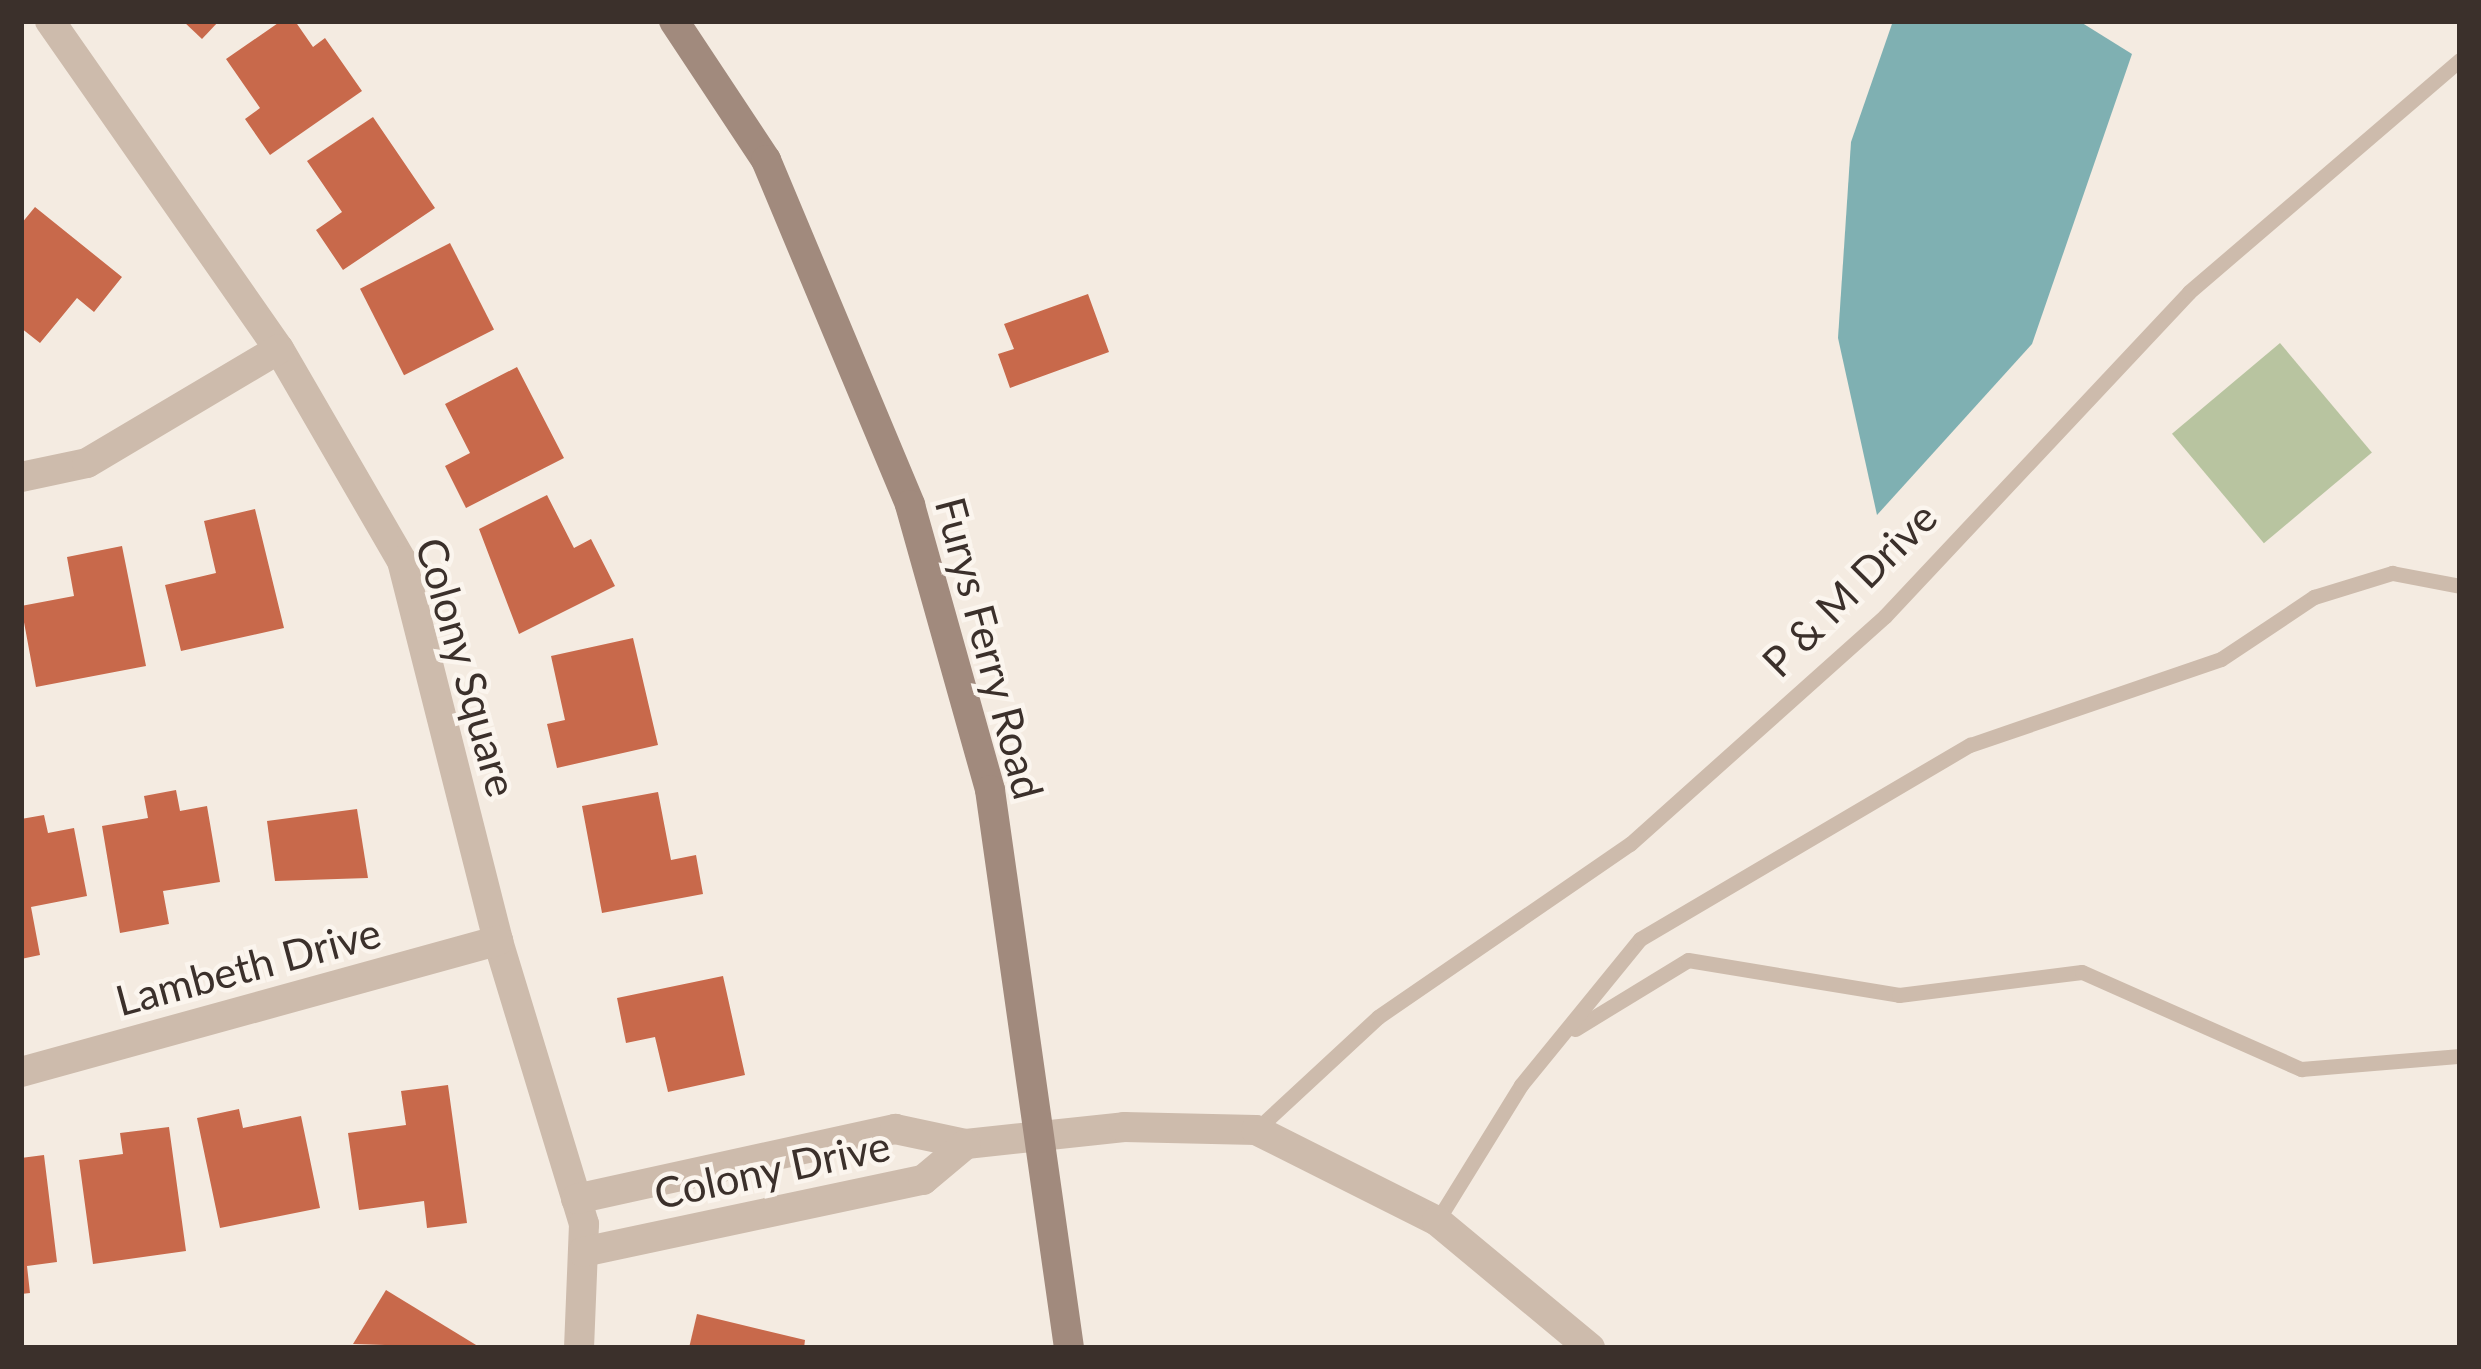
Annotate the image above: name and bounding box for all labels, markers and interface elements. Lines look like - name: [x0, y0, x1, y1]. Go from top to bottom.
- street label: Furys Ferry Road: [925, 491, 1055, 805]
- street label: P & M Drive: [1751, 491, 1947, 687]
- street label: Colony Square: [406, 531, 528, 803]
- street label: Lambeth Drive: [110, 906, 386, 1026]
- street label: Colony Drive: [649, 1119, 895, 1219]

